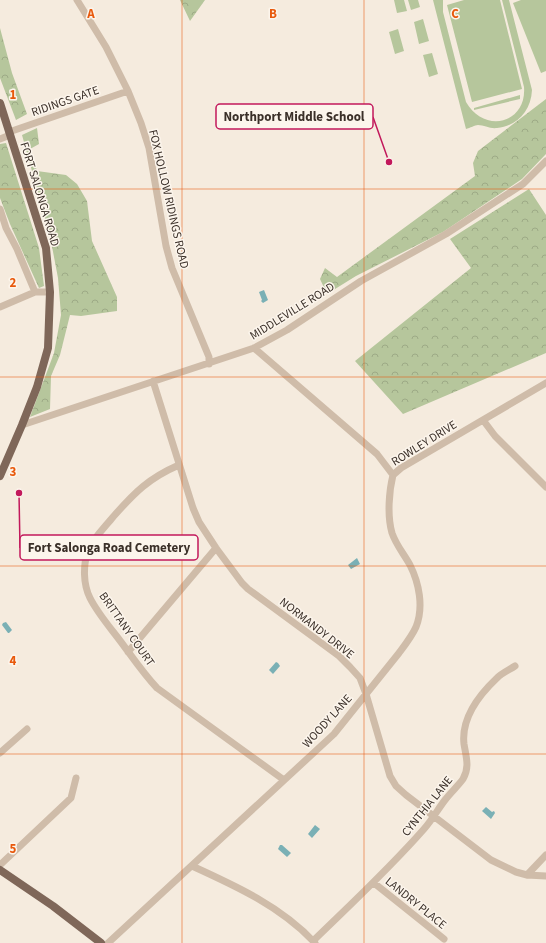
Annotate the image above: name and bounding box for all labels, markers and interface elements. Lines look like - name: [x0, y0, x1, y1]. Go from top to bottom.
- text: A: [86, 5, 95, 23]
- text: B: [269, 5, 277, 23]
- text: C: [451, 5, 459, 23]
- street label: RIDINGS GATE: [29, 82, 101, 121]
- text: 1: [10, 86, 17, 104]
- callout: Northport Middle School: [216, 104, 373, 129]
- text: Northport Middle School: [223, 108, 365, 126]
- street label: FOX HOLLOW RIDINGS ROAD: [144, 128, 193, 270]
- street label: FORT SALONGA ROAD: [16, 140, 63, 248]
- text: 2: [10, 274, 17, 292]
- street label: MIDDLEVILLE ROAD: [247, 278, 338, 344]
- street label: ROWLEY DRIVE: [388, 417, 460, 470]
- text: 3: [10, 463, 17, 481]
- callout: Fort Salonga Road Cemetery: [20, 535, 198, 560]
- text: Fort Salonga Road Cemetery: [28, 539, 190, 557]
- street label: BRITTANY COURT: [95, 589, 159, 670]
- street label: NORMANDY DRIVE: [276, 594, 358, 663]
- text: 4: [10, 652, 17, 670]
- street label: WOODY LANE: [299, 691, 356, 752]
- street label: CYNTHIA LANE: [398, 773, 457, 840]
- text: 5: [10, 840, 17, 858]
- street label: LANDRY PLACE: [381, 873, 450, 933]

